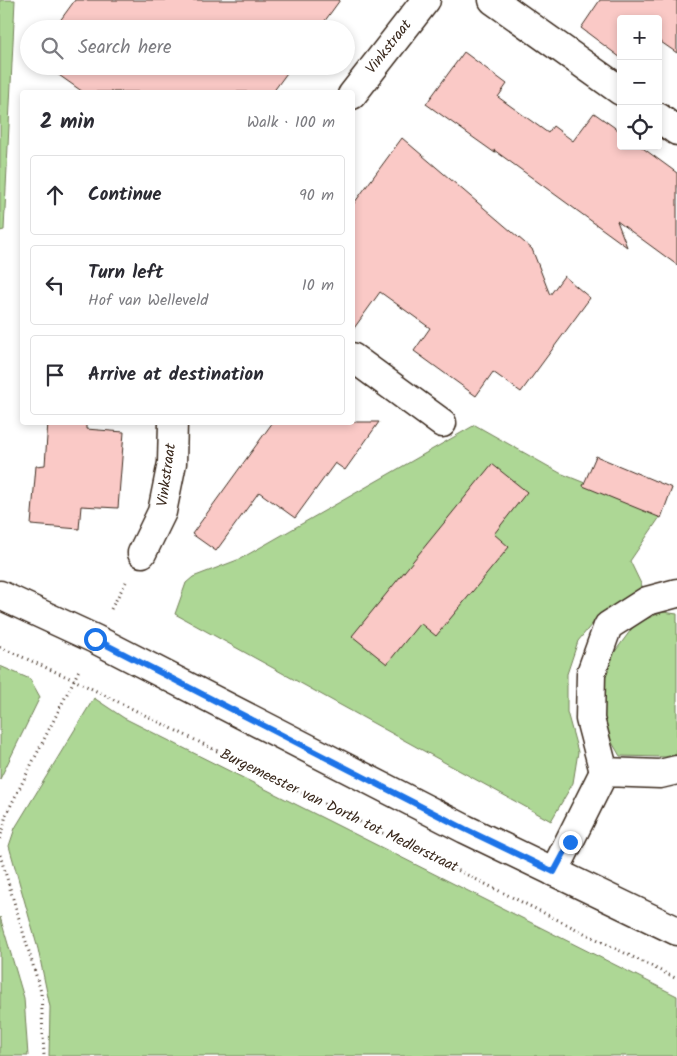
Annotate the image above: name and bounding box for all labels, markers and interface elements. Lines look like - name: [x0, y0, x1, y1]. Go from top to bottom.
- street label: Vinkstraat: [360, 14, 418, 79]
- map controls: [617, 15, 662, 150]
- button: +: [617, 15, 662, 60]
- search box: [20, 20, 355, 75]
- text: Search here: [78, 33, 172, 63]
- icon: search: [38, 34, 66, 62]
- button: −: [617, 60, 662, 105]
- button: locate: [617, 105, 662, 150]
- text: 2 min: [40, 106, 95, 139]
- text: Walk · 100 m: [247, 110, 335, 135]
- text: Continue: [88, 180, 161, 210]
- icon: ahead: [41, 181, 69, 209]
- text: 90 m: [299, 183, 334, 208]
- text: Turn left: [88, 258, 163, 288]
- icon: left: [41, 271, 69, 299]
- text: 10 m: [302, 273, 334, 298]
- text: Hof van Welleveld: [88, 288, 208, 313]
- text: Arrive at destination: [88, 360, 264, 390]
- icon: arrive: [41, 361, 69, 389]
- street label: Vinkstraat: [151, 442, 183, 508]
- route start: [84, 628, 107, 651]
- street label: Burgemeester van Dorth tot Medlerstraat: [216, 743, 462, 879]
- route end: [559, 831, 582, 854]

